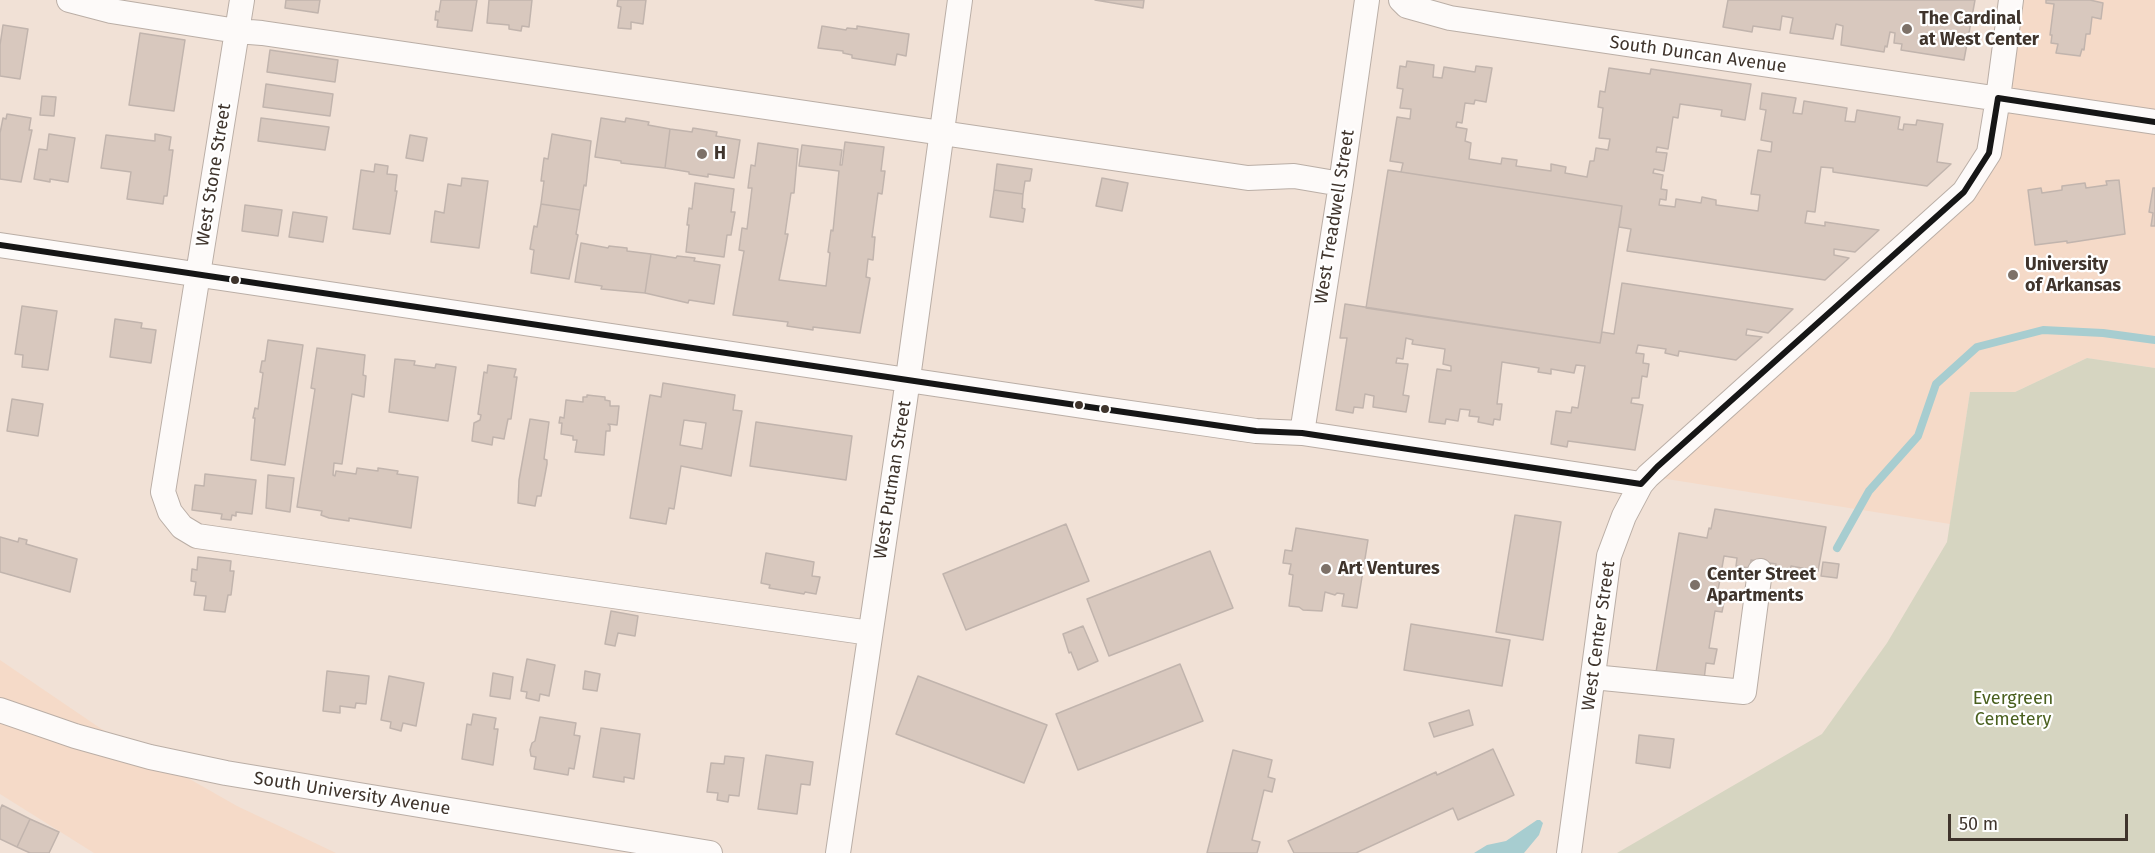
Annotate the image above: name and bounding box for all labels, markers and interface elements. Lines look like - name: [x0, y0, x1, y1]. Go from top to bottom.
- place label: The Cardinal at West Center: [1919, 8, 2039, 50]
- marker: The Cardinal at West Center: [1900, 22, 1914, 36]
- street label: South Duncan Avenue: [1608, 32, 1788, 78]
- street label: West Stone Street: [192, 102, 236, 248]
- street label: West Treadwell Street: [1311, 128, 1359, 306]
- place label: H: [714, 143, 726, 165]
- marker: H: [695, 147, 709, 161]
- place label: University of Arkansas: [2025, 254, 2121, 296]
- marker: University of Arkansas: [2006, 268, 2020, 282]
- unlabelled marker: [229, 274, 241, 286]
- street label: West Putman Street: [870, 399, 916, 561]
- unlabelled marker: [1073, 399, 1085, 411]
- unlabelled marker: [1099, 403, 1111, 415]
- place label: Art Ventures: [1338, 558, 1440, 580]
- street label: West Center Street: [1578, 560, 1620, 712]
- marker: Art Ventures: [1319, 562, 1333, 576]
- place label: Center Street Apartments: [1707, 564, 1816, 606]
- marker: Center Street Apartments: [1688, 578, 1702, 592]
- park label: Evergreen Cemetery: [1973, 688, 2053, 730]
- street label: South University Avenue: [252, 768, 452, 820]
- scale bar: [1951, 802, 2131, 840]
- text: 50 m: [1959, 813, 1998, 835]

